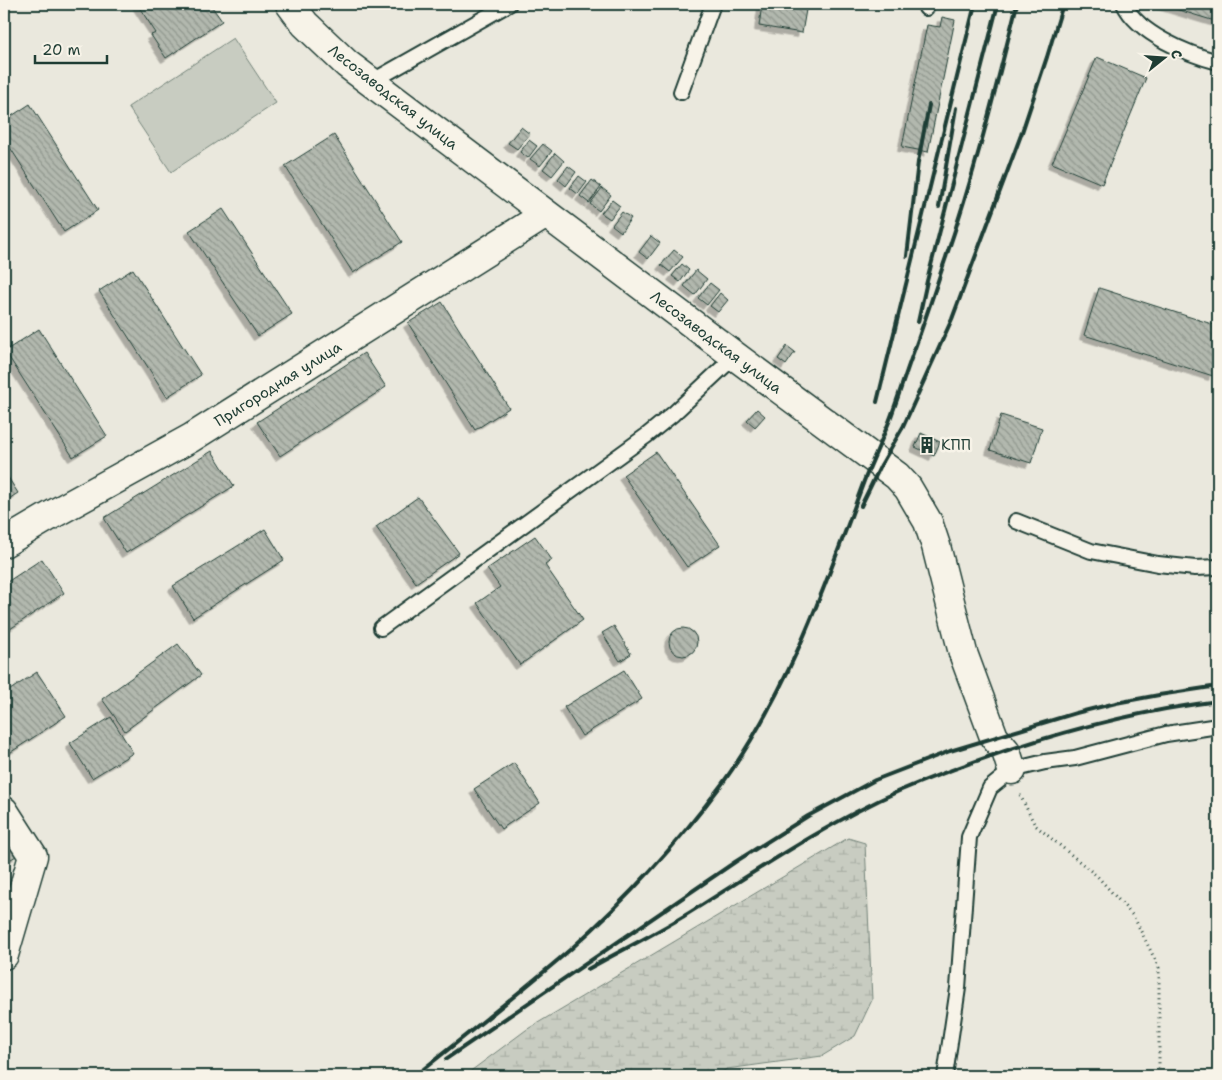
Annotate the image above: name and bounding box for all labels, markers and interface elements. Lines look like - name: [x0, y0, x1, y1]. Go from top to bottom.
- scale bar: [35, 32, 108, 64]
- north arrow: [1140, 32, 1190, 82]
- text: 20 m: [42, 40, 81, 60]
- street label: Лесозаводская улица: [324, 40, 463, 155]
- text: С: [1167, 47, 1186, 61]
- street label: Лесозаводская улица: [646, 286, 786, 399]
- street label: Пригородная улица: [211, 336, 346, 431]
- building icon: КПП: [917, 435, 937, 455]
- place label: КПП: [941, 435, 971, 455]

